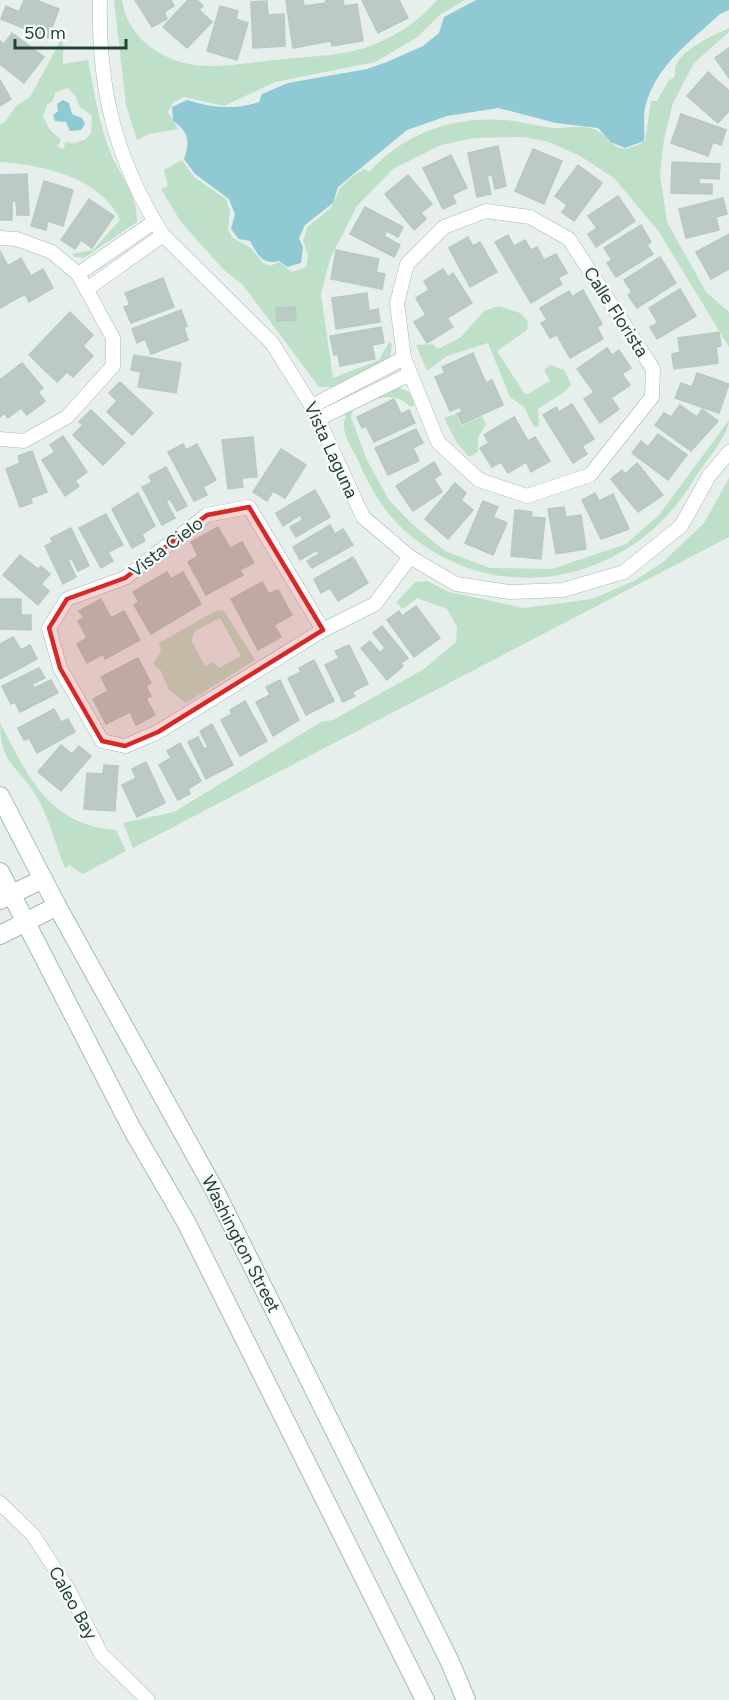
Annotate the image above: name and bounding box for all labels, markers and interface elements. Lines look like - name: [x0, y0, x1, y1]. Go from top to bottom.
- scale bar: [15, 12, 126, 50]
- text: 50 m: [24, 22, 66, 44]
- street label: Calle Florista: [579, 263, 653, 361]
- street label: Vista Laguna: [299, 398, 363, 502]
- street label: Vista Cielo: [125, 512, 207, 582]
- street label: Washington Street: [197, 1172, 285, 1316]
- street label: Caleo Bay: [44, 1563, 102, 1644]

